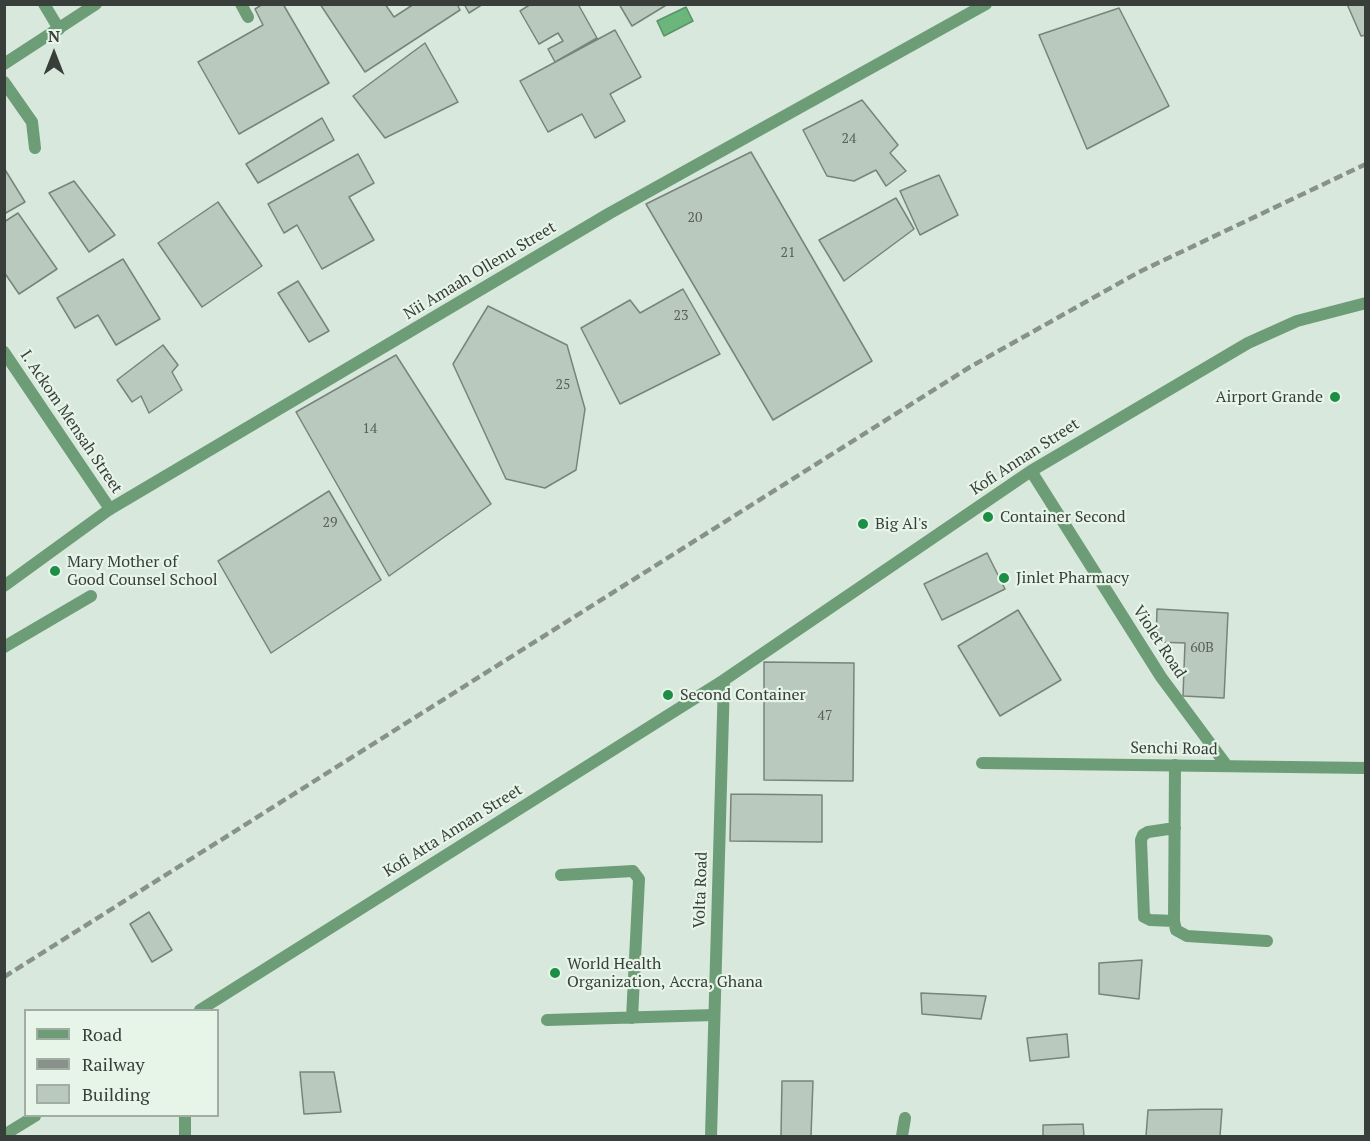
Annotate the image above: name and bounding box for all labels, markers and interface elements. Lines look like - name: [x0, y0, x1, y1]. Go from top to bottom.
- north arrow: [24, 24, 84, 84]
- text: N: [48, 25, 60, 47]
- house number: 24: [842, 131, 856, 147]
- house number: 20: [688, 210, 702, 226]
- street label: Nii Amaah Ollenu Street: [400, 218, 560, 324]
- house number: 21: [781, 245, 795, 261]
- house number: 23: [674, 308, 688, 324]
- street label: I. Ackom Mensah Street: [16, 347, 126, 497]
- house number: 25: [556, 377, 570, 393]
- place label: Airport Grande: [1216, 387, 1323, 407]
- marker: Airport Grande: [1328, 390, 1342, 404]
- street label: Kofi Annan Street: [967, 415, 1083, 499]
- house number: 14: [363, 421, 377, 437]
- place label: Container Second: [1000, 507, 1126, 527]
- marker: Container Second: [981, 510, 995, 524]
- place label: Big Al's: [875, 514, 928, 534]
- house number: 29: [323, 515, 337, 531]
- marker: Big Al's: [856, 517, 870, 531]
- place label: Mary Mother of Good Counsel School: [67, 552, 218, 590]
- marker: Mary Mother of Good Counsel School: [48, 564, 62, 578]
- place label: Jinlet Pharmacy: [1016, 568, 1129, 588]
- marker: Jinlet Pharmacy: [997, 571, 1011, 585]
- street label: Violet Road: [1128, 602, 1190, 682]
- house number: 60B: [1190, 640, 1214, 656]
- place label: Second Container: [680, 685, 806, 705]
- marker: Second Container: [661, 688, 675, 702]
- house number: 47: [818, 708, 832, 724]
- street label: Senchi Road: [1130, 739, 1218, 759]
- street label: Kofi Atta Annan Street: [380, 780, 526, 882]
- street label: Volta Road: [690, 851, 712, 929]
- place label: World Health Organization, Accra, Ghana: [567, 954, 763, 992]
- marker: World Health Organization, Accra, Ghana: [548, 966, 562, 980]
- legend: [24, 1009, 219, 1117]
- text: Road: [82, 1022, 122, 1046]
- text: Railway: [82, 1052, 145, 1076]
- text: Building: [82, 1082, 150, 1106]

